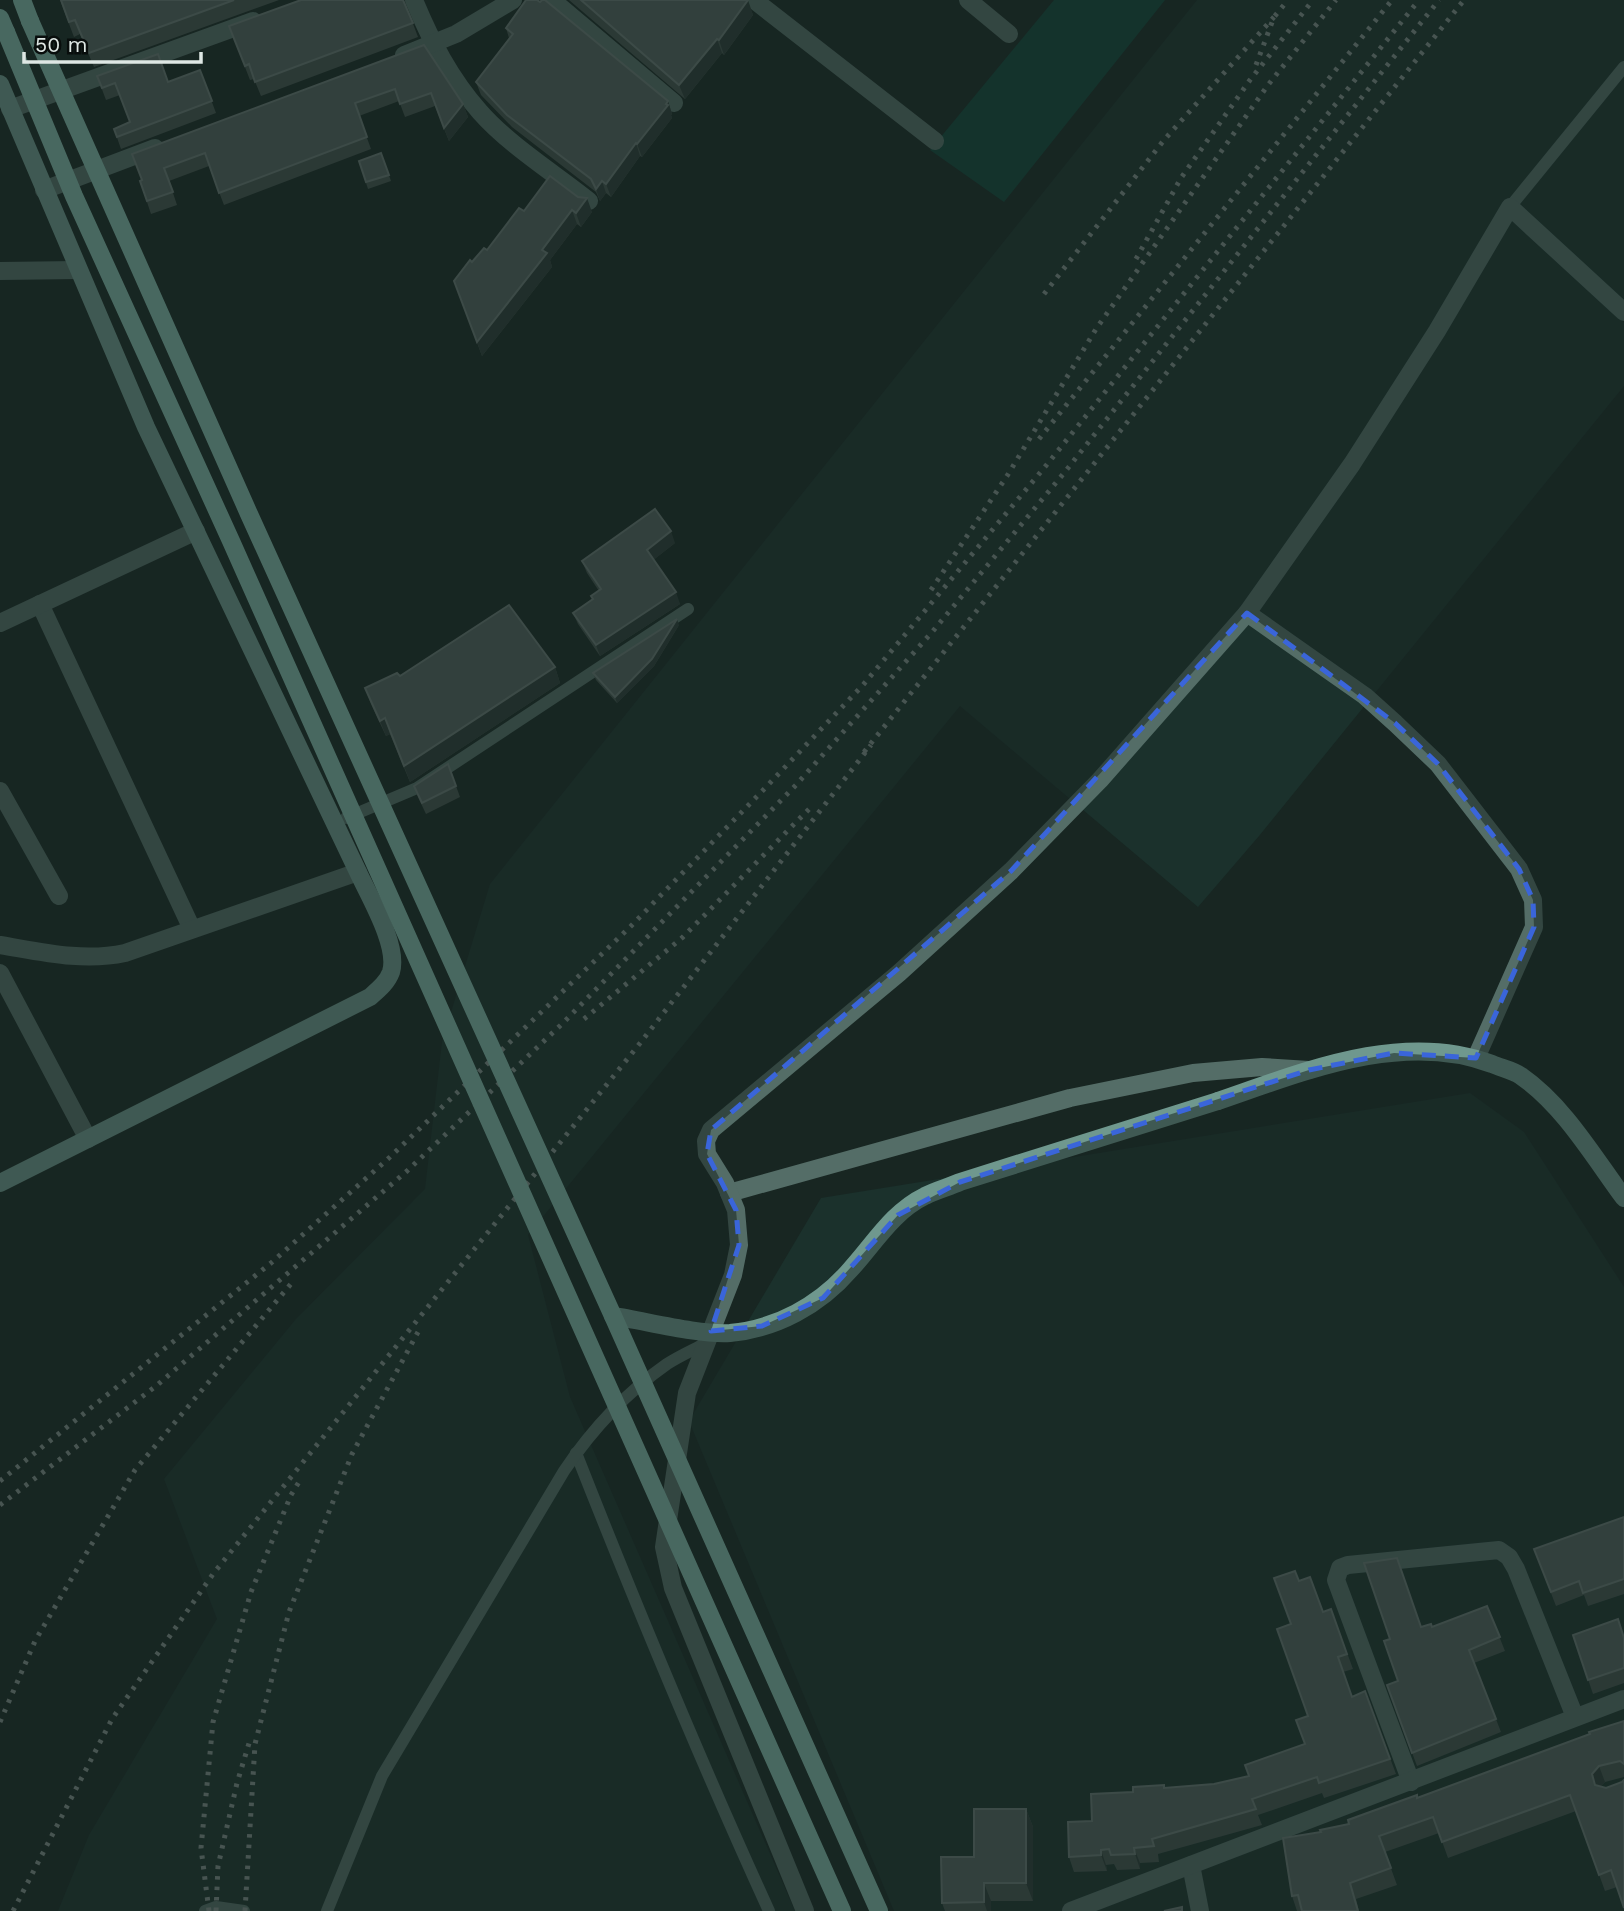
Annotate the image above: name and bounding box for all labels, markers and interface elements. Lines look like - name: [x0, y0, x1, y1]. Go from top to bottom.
- scale bar: [24, 21, 201, 65]
- text: 50 m: [35, 32, 87, 57]

